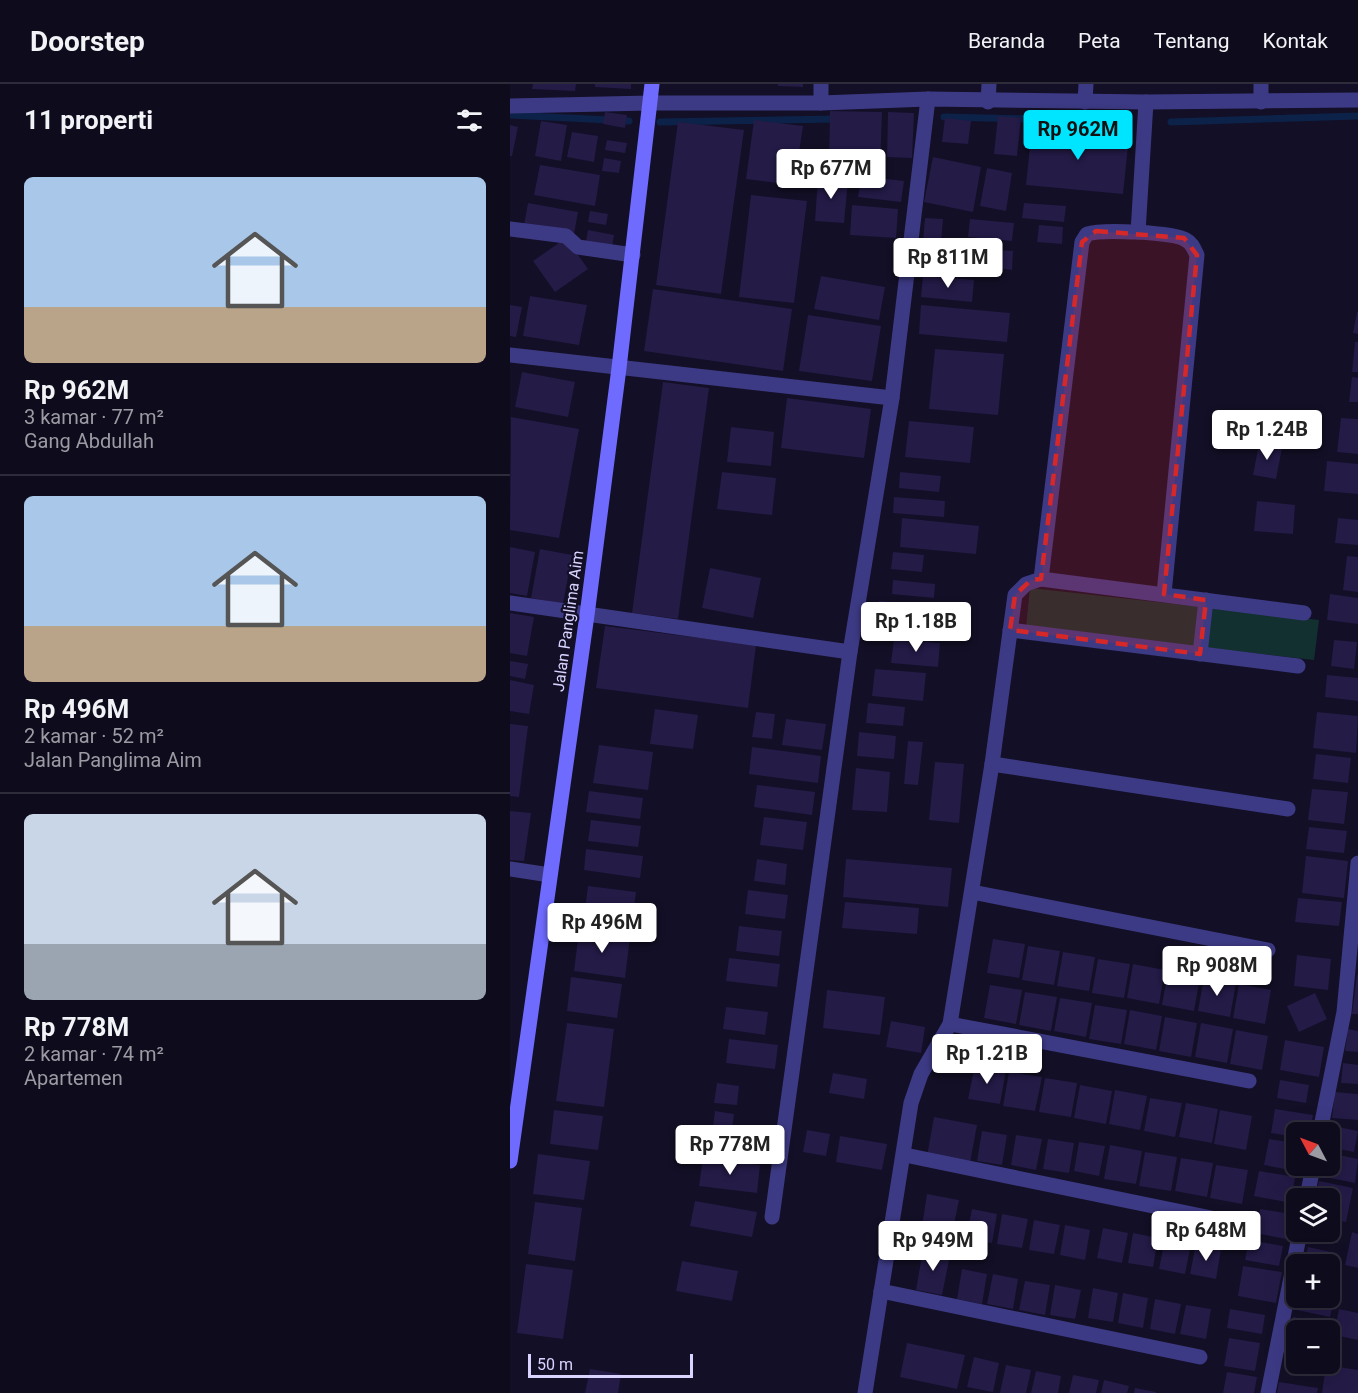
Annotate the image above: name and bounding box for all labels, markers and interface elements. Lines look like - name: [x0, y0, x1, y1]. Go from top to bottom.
- text: Doorstep: [30, 25, 145, 58]
- text: Beranda: [968, 29, 1045, 53]
- text: Peta: [1078, 29, 1121, 53]
- text: Tentang: [1154, 29, 1230, 53]
- text: Kontak: [1263, 29, 1328, 53]
- icon: filters: [453, 104, 486, 137]
- text: 11 properti: [24, 105, 153, 135]
- pin: Rp 962M: [1023, 110, 1133, 161]
- text: Rp 962M: [1038, 117, 1118, 141]
- pin: Rp 677M: [776, 149, 886, 200]
- text: Rp 677M: [791, 156, 871, 180]
- icon: home: [201, 216, 309, 324]
- pin: Rp 811M: [893, 238, 1003, 289]
- text: Rp 811M: [908, 245, 988, 269]
- text: Rp 962M: [24, 375, 129, 405]
- text: 3 kamar · 77 m²: [24, 405, 164, 429]
- pin: Rp 1.24B: [1205, 410, 1329, 461]
- text: Rp 1.24B: [1226, 417, 1308, 441]
- text: Gang Abdullah: [24, 429, 154, 453]
- icon: home: [201, 535, 309, 643]
- street label: Jalan Panglima Aim: [549, 549, 587, 693]
- pin: Rp 1.18B: [854, 602, 978, 653]
- text: Rp 1.18B: [875, 609, 957, 633]
- text: Rp 496M: [24, 694, 129, 724]
- text: 2 kamar · 52 m²: [24, 724, 164, 748]
- text: Jalan Panglima Aim: [24, 748, 202, 772]
- icon: home: [201, 853, 309, 961]
- pin: Rp 496M: [547, 903, 657, 954]
- text: Rp 496M: [562, 910, 642, 934]
- pin: Rp 908M: [1162, 946, 1272, 997]
- text: Rp 908M: [1177, 953, 1257, 977]
- text: Rp 778M: [24, 1012, 129, 1042]
- pin: Rp 1.21B: [925, 1034, 1049, 1085]
- text: Rp 1.21B: [946, 1041, 1028, 1065]
- text: 2 kamar · 74 m²: [24, 1042, 164, 1066]
- text: Apartemen: [24, 1066, 123, 1090]
- north arrow: [1286, 1122, 1340, 1176]
- map controls: [1286, 1122, 1340, 1374]
- pin: Rp 778M: [675, 1125, 785, 1176]
- text: Rp 778M: [690, 1132, 770, 1156]
- button: layers: [1286, 1188, 1340, 1242]
- pin: Rp 648M: [1151, 1211, 1261, 1262]
- text: Rp 648M: [1166, 1218, 1246, 1242]
- pin: Rp 949M: [878, 1221, 988, 1272]
- text: Rp 949M: [893, 1228, 973, 1252]
- button: +: [1286, 1254, 1340, 1308]
- button: −: [1286, 1320, 1340, 1374]
- scale bar: [528, 1351, 693, 1378]
- text: 50 m: [537, 1355, 573, 1374]

